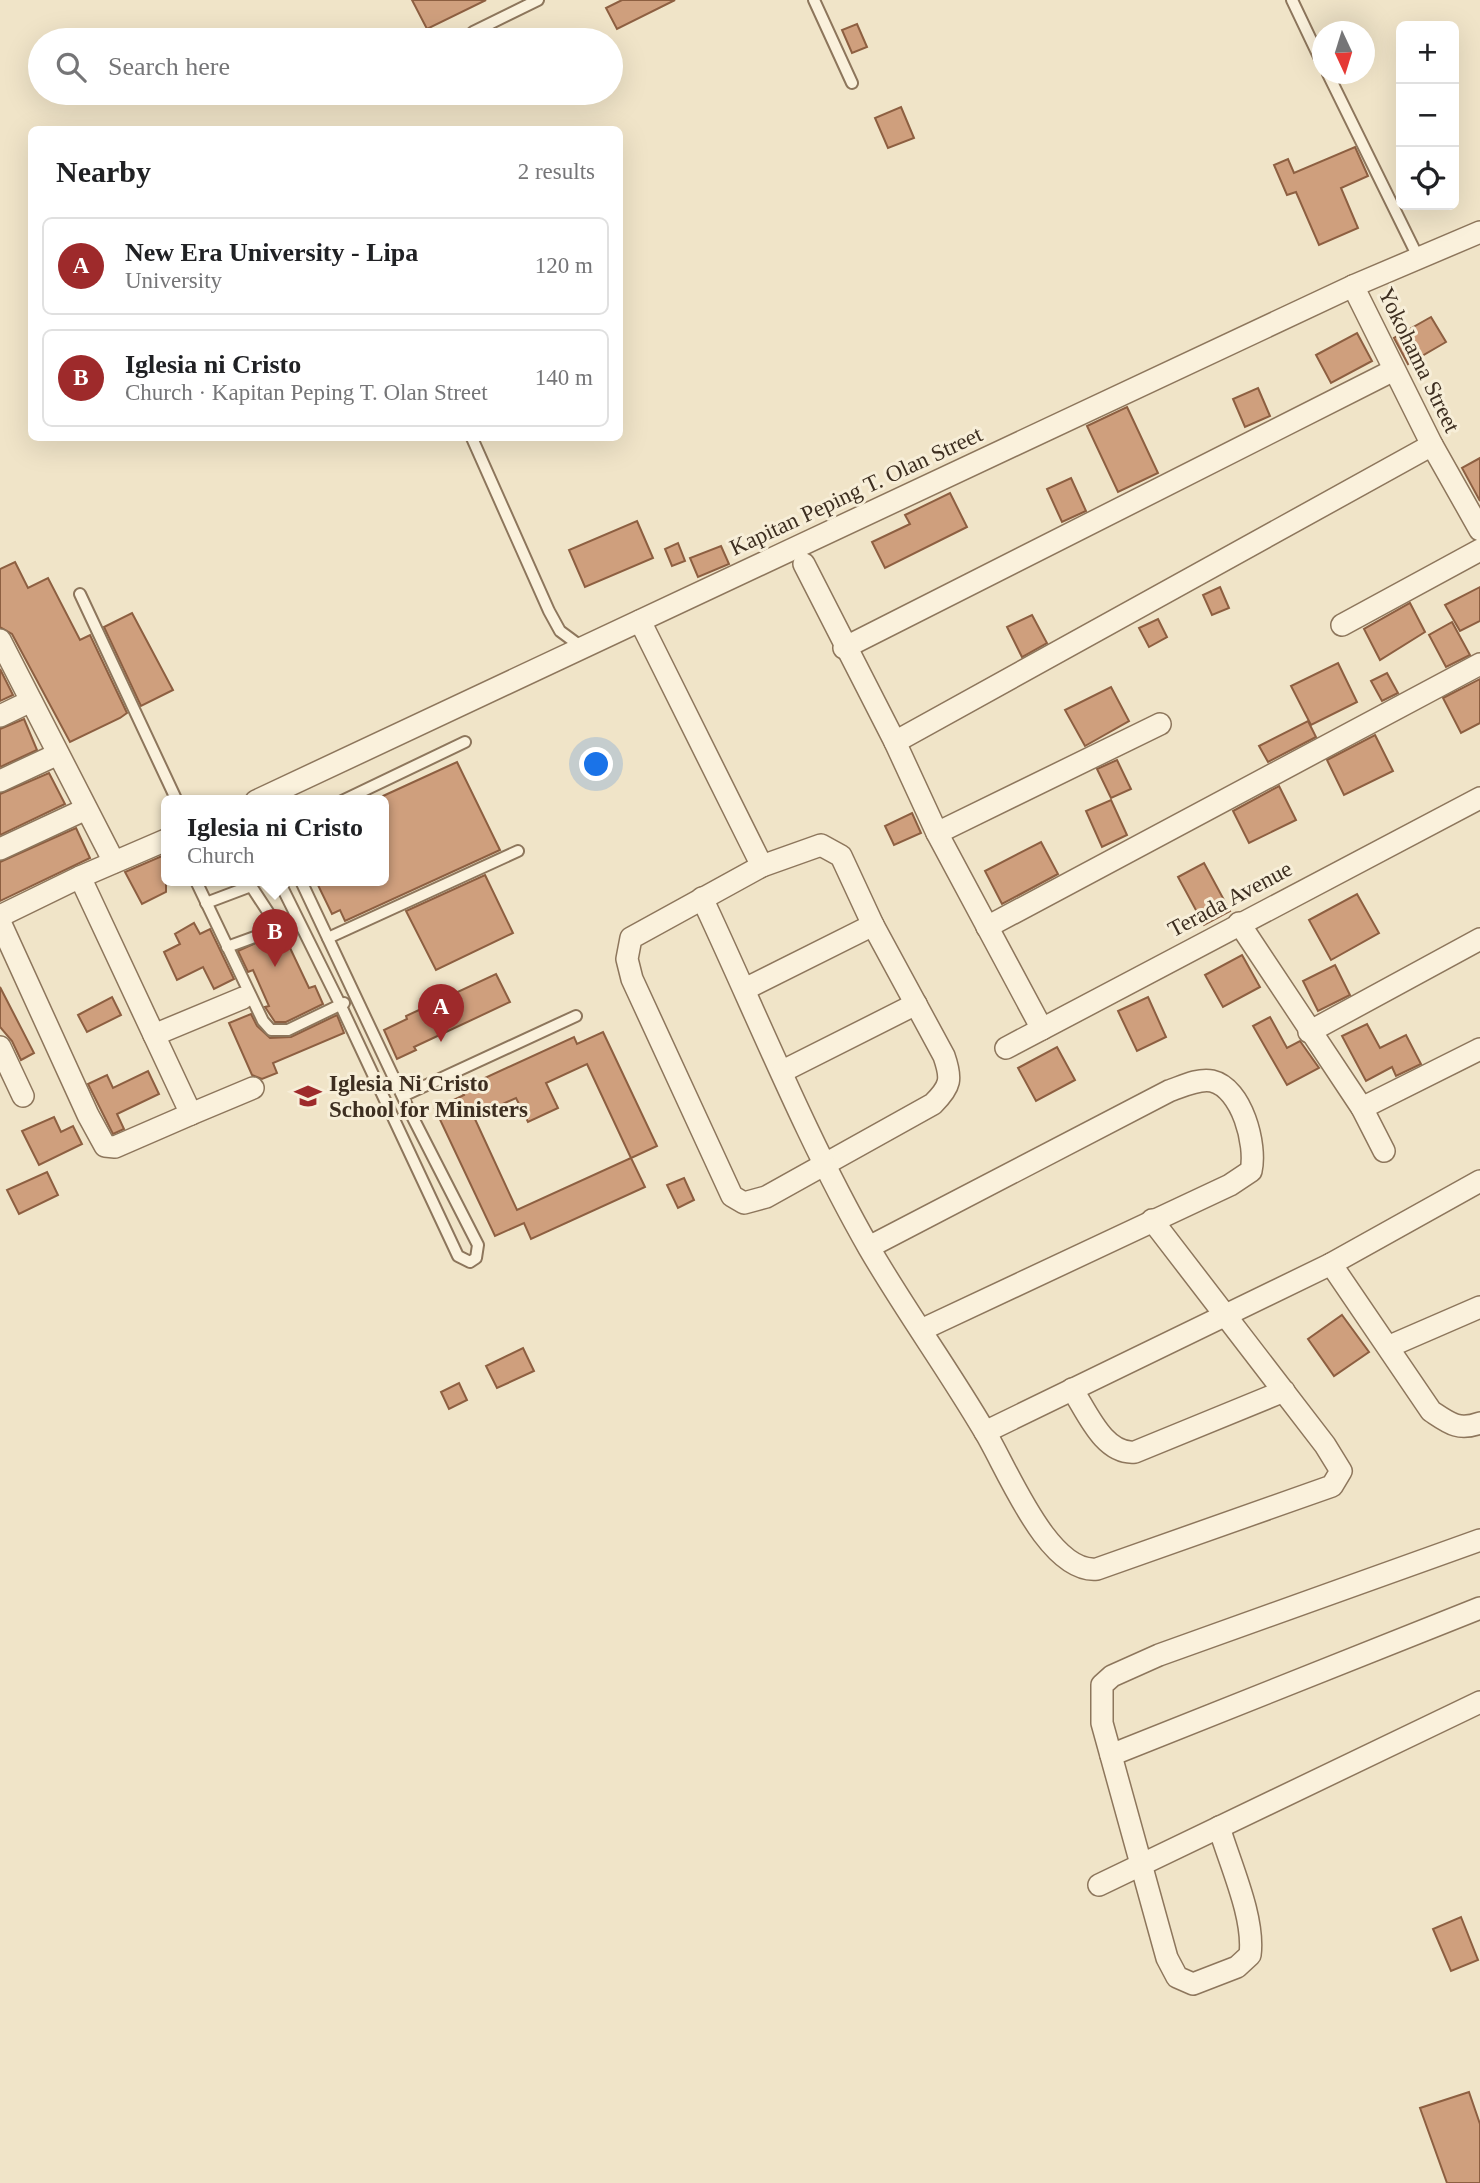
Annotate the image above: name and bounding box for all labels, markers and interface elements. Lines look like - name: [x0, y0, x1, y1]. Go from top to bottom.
- north arrow: [1312, 21, 1375, 84]
- map controls: [1396, 21, 1459, 210]
- button: +: [1396, 21, 1459, 84]
- search box: [28, 28, 623, 105]
- icon: search: [52, 48, 90, 86]
- text: Search here: [108, 52, 230, 81]
- button: −: [1396, 84, 1459, 147]
- button: locate: [1396, 147, 1459, 210]
- text: Nearby: [56, 155, 151, 188]
- text: 2 results: [518, 159, 595, 184]
- text: New Era University - Lipa: [125, 238, 418, 267]
- text: A: [73, 253, 89, 278]
- text: 120 m: [535, 253, 593, 278]
- text: University: [125, 268, 222, 293]
- street label: Yokohama Street: [1373, 284, 1465, 437]
- text: Iglesia ni Cristo: [125, 350, 301, 379]
- text: B: [73, 365, 89, 390]
- text: 140 m: [535, 365, 593, 390]
- text: Church · Kapitan Peping T. Olan Street: [125, 380, 488, 405]
- street label: Kapitan Peping T. Olan Street: [726, 421, 987, 561]
- your location: [579, 747, 613, 781]
- popup: [161, 795, 389, 886]
- text: Iglesia ni Cristo: [187, 813, 363, 842]
- text: Church: [187, 843, 255, 868]
- street label: Terada Avenue: [1164, 856, 1296, 942]
- pin: B: [252, 909, 298, 967]
- pin: A: [418, 984, 464, 1042]
- place label: Iglesia Ni Cristo School for Ministers: [329, 1071, 528, 1122]
- school or university icon: Iglesia Ni Cristo School for Ministers: [293, 1081, 323, 1111]

